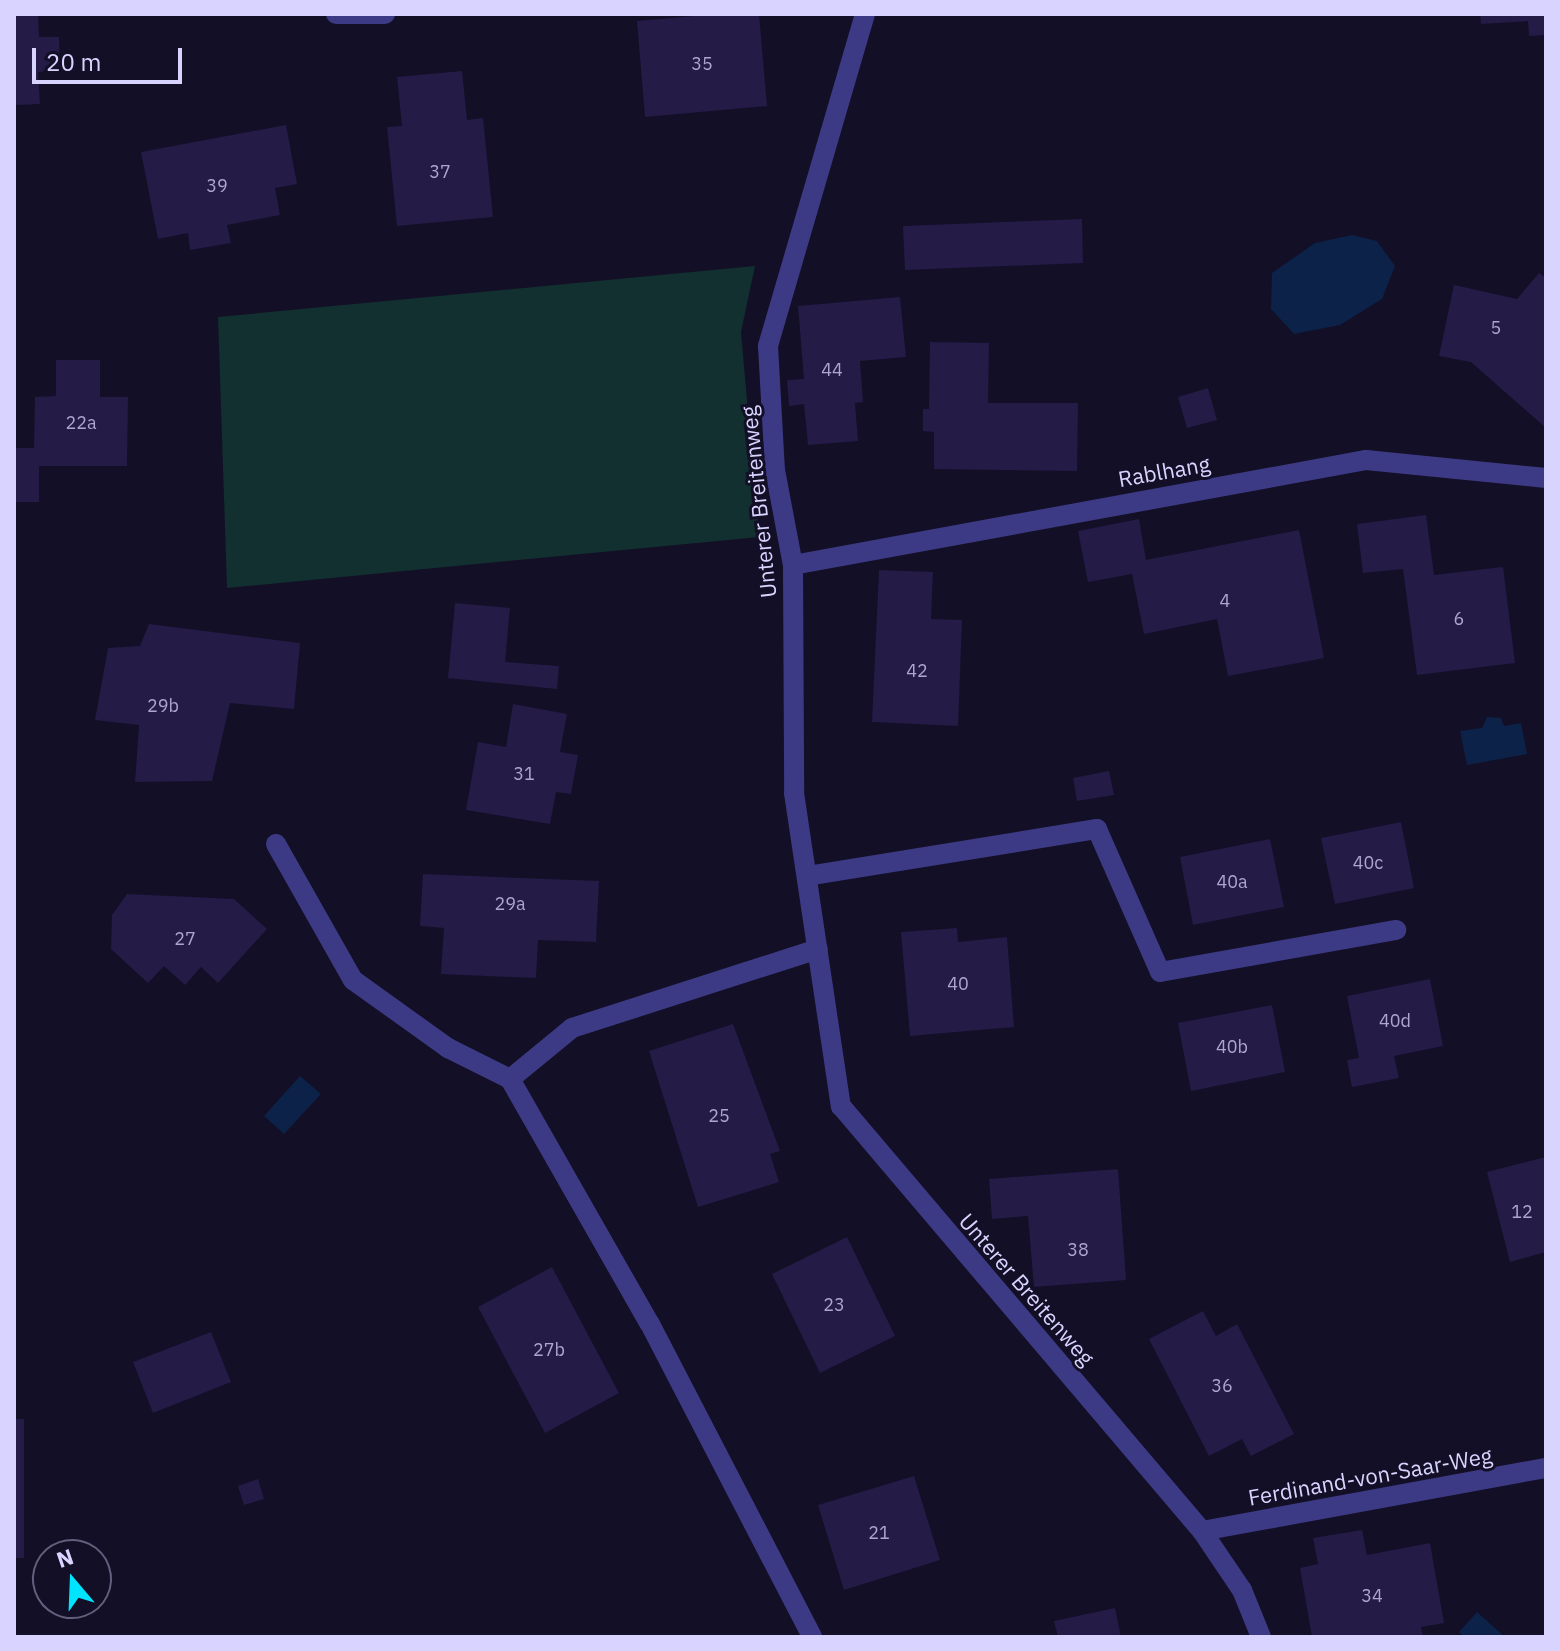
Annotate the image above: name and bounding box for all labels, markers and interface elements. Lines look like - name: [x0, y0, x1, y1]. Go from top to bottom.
- scale bar: [36, 32, 186, 82]
- text: 20 m: [46, 46, 101, 78]
- house number: 35: [691, 53, 713, 75]
- house number: 37: [429, 161, 451, 183]
- house number: 39: [206, 175, 228, 197]
- house number: 5: [1491, 317, 1501, 339]
- house number: 44: [821, 359, 843, 381]
- street label: Unterer Breitenweg: [735, 405, 781, 599]
- house number: 22a: [65, 412, 97, 434]
- street label: Rablhang: [1116, 450, 1212, 492]
- house number: 4: [1220, 590, 1230, 612]
- house number: 6: [1454, 608, 1464, 630]
- house number: 42: [906, 660, 928, 682]
- house number: 29b: [147, 695, 179, 717]
- house number: 31: [513, 763, 535, 785]
- house number: 40c: [1353, 852, 1383, 874]
- house number: 40a: [1216, 871, 1248, 893]
- house number: 29a: [494, 893, 526, 915]
- house number: 27: [174, 928, 196, 950]
- house number: 40: [947, 973, 969, 995]
- house number: 40d: [1379, 1010, 1411, 1032]
- house number: 40b: [1216, 1036, 1248, 1058]
- house number: 25: [708, 1105, 730, 1127]
- house number: 12: [1511, 1201, 1533, 1223]
- street label: Unterer Breitenweg: [954, 1208, 1100, 1370]
- house number: 38: [1067, 1239, 1089, 1261]
- house number: 23: [823, 1294, 845, 1316]
- house number: 27b: [533, 1339, 565, 1361]
- house number: 36: [1211, 1375, 1233, 1397]
- street label: Ferdinand-von-Saar-Weg: [1246, 1442, 1494, 1510]
- house number: 21: [868, 1522, 890, 1544]
- north arrow: [32, 1539, 112, 1619]
- text: N: [52, 1541, 77, 1574]
- house number: 34: [1361, 1585, 1383, 1607]

